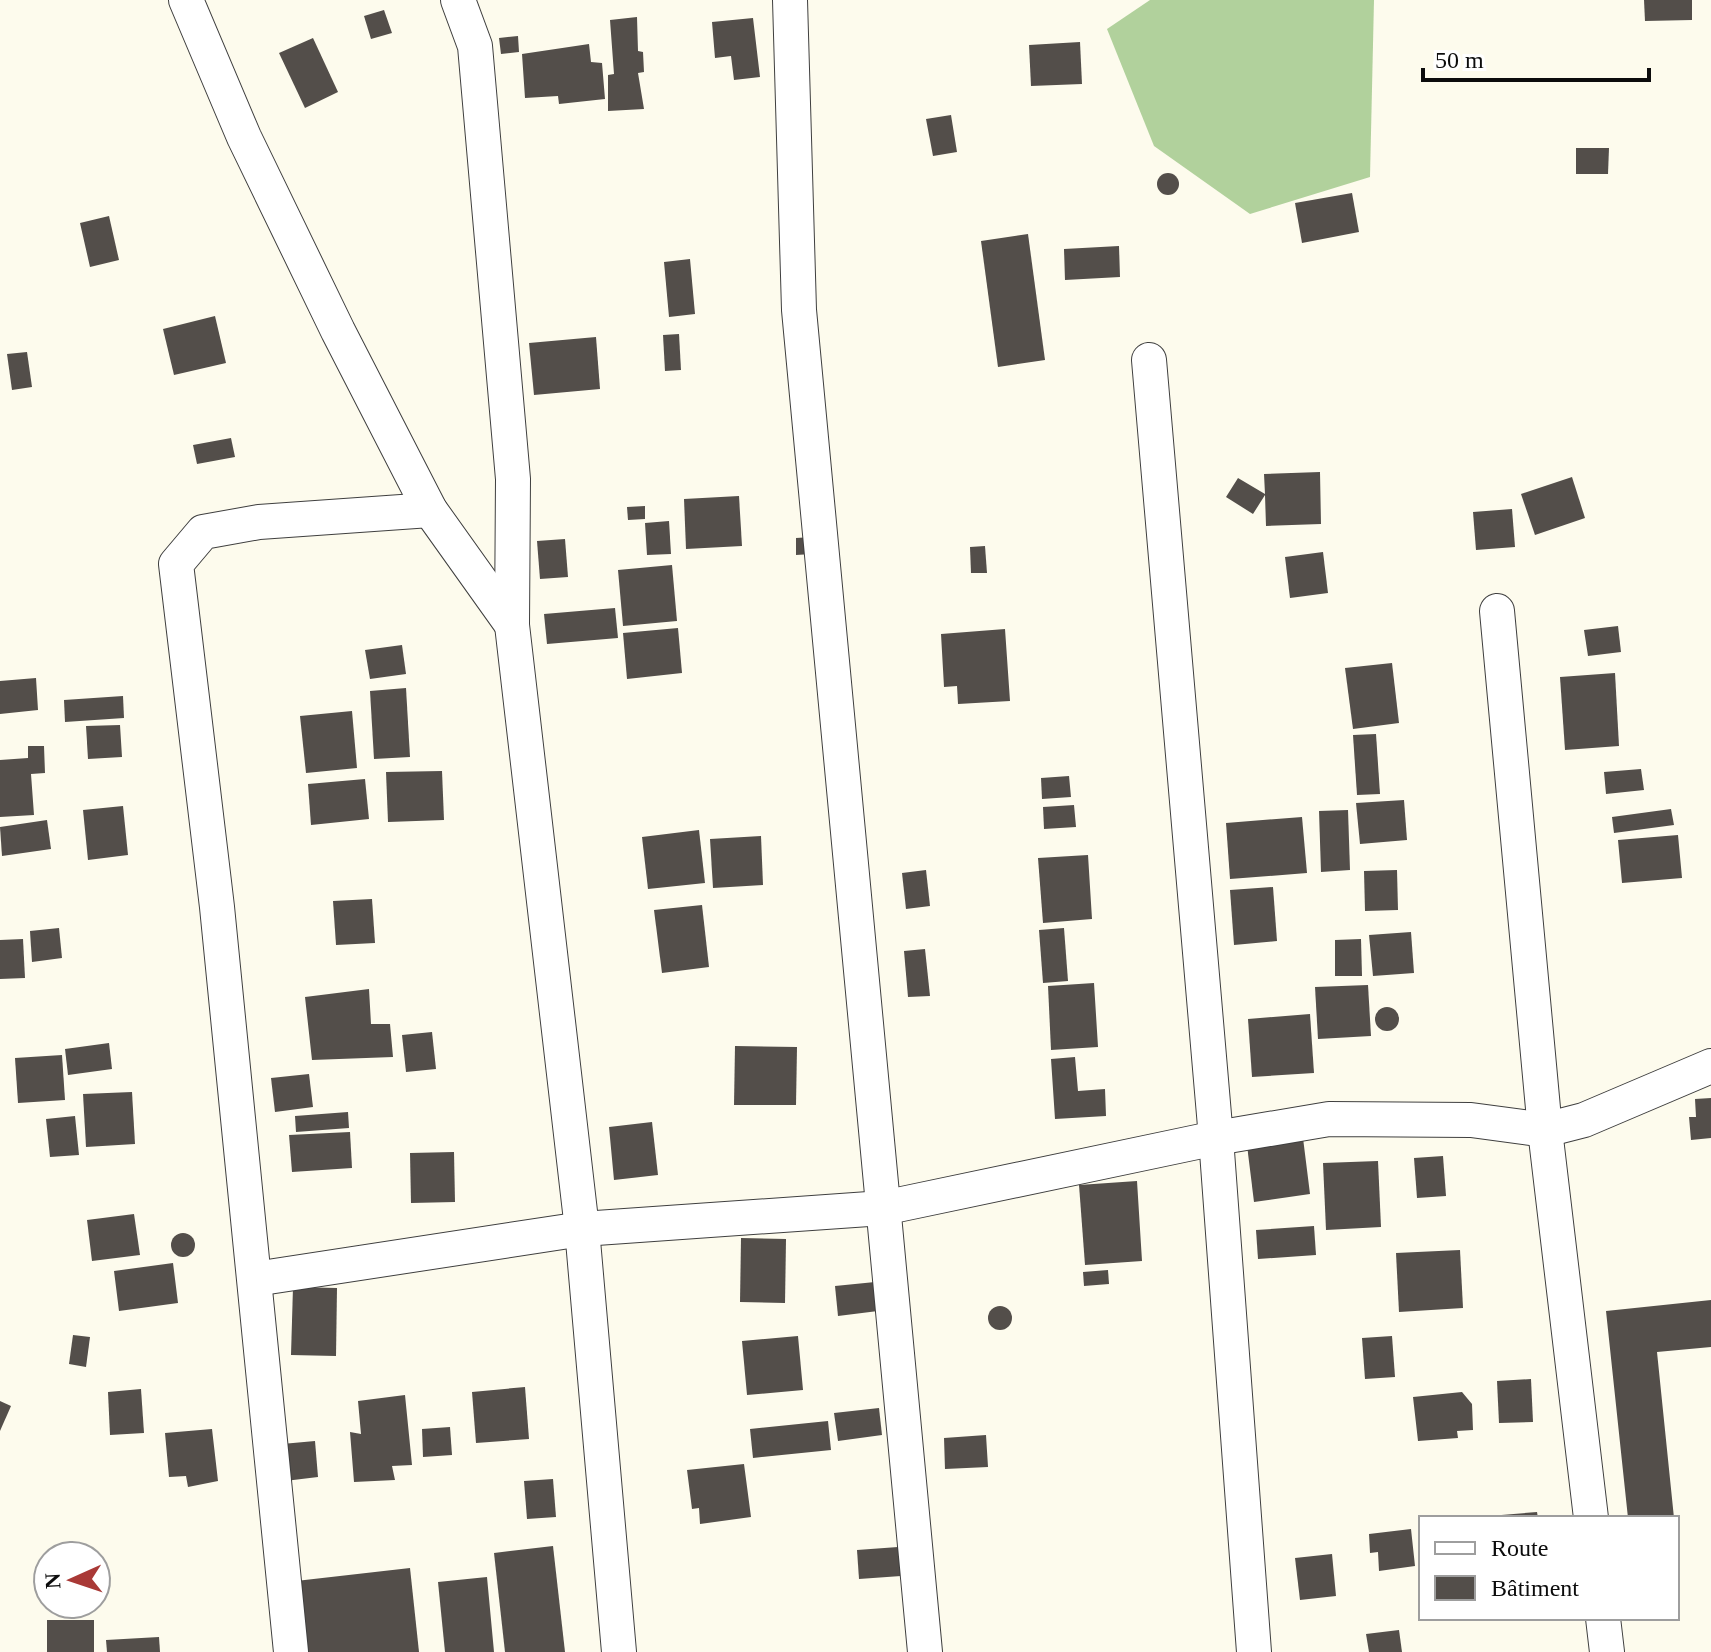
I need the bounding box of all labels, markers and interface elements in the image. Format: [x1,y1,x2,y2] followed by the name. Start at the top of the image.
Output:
[1423,32,1649,82] scale bar
[1435,47,1484,73] text: 50 m
[1419,1516,1679,1620] legend
[1491,1535,1548,1561] text: Route
[32,1540,112,1620] north arrow
[40,1572,65,1590] text: N
[1491,1575,1579,1601] text: Bâtiment

